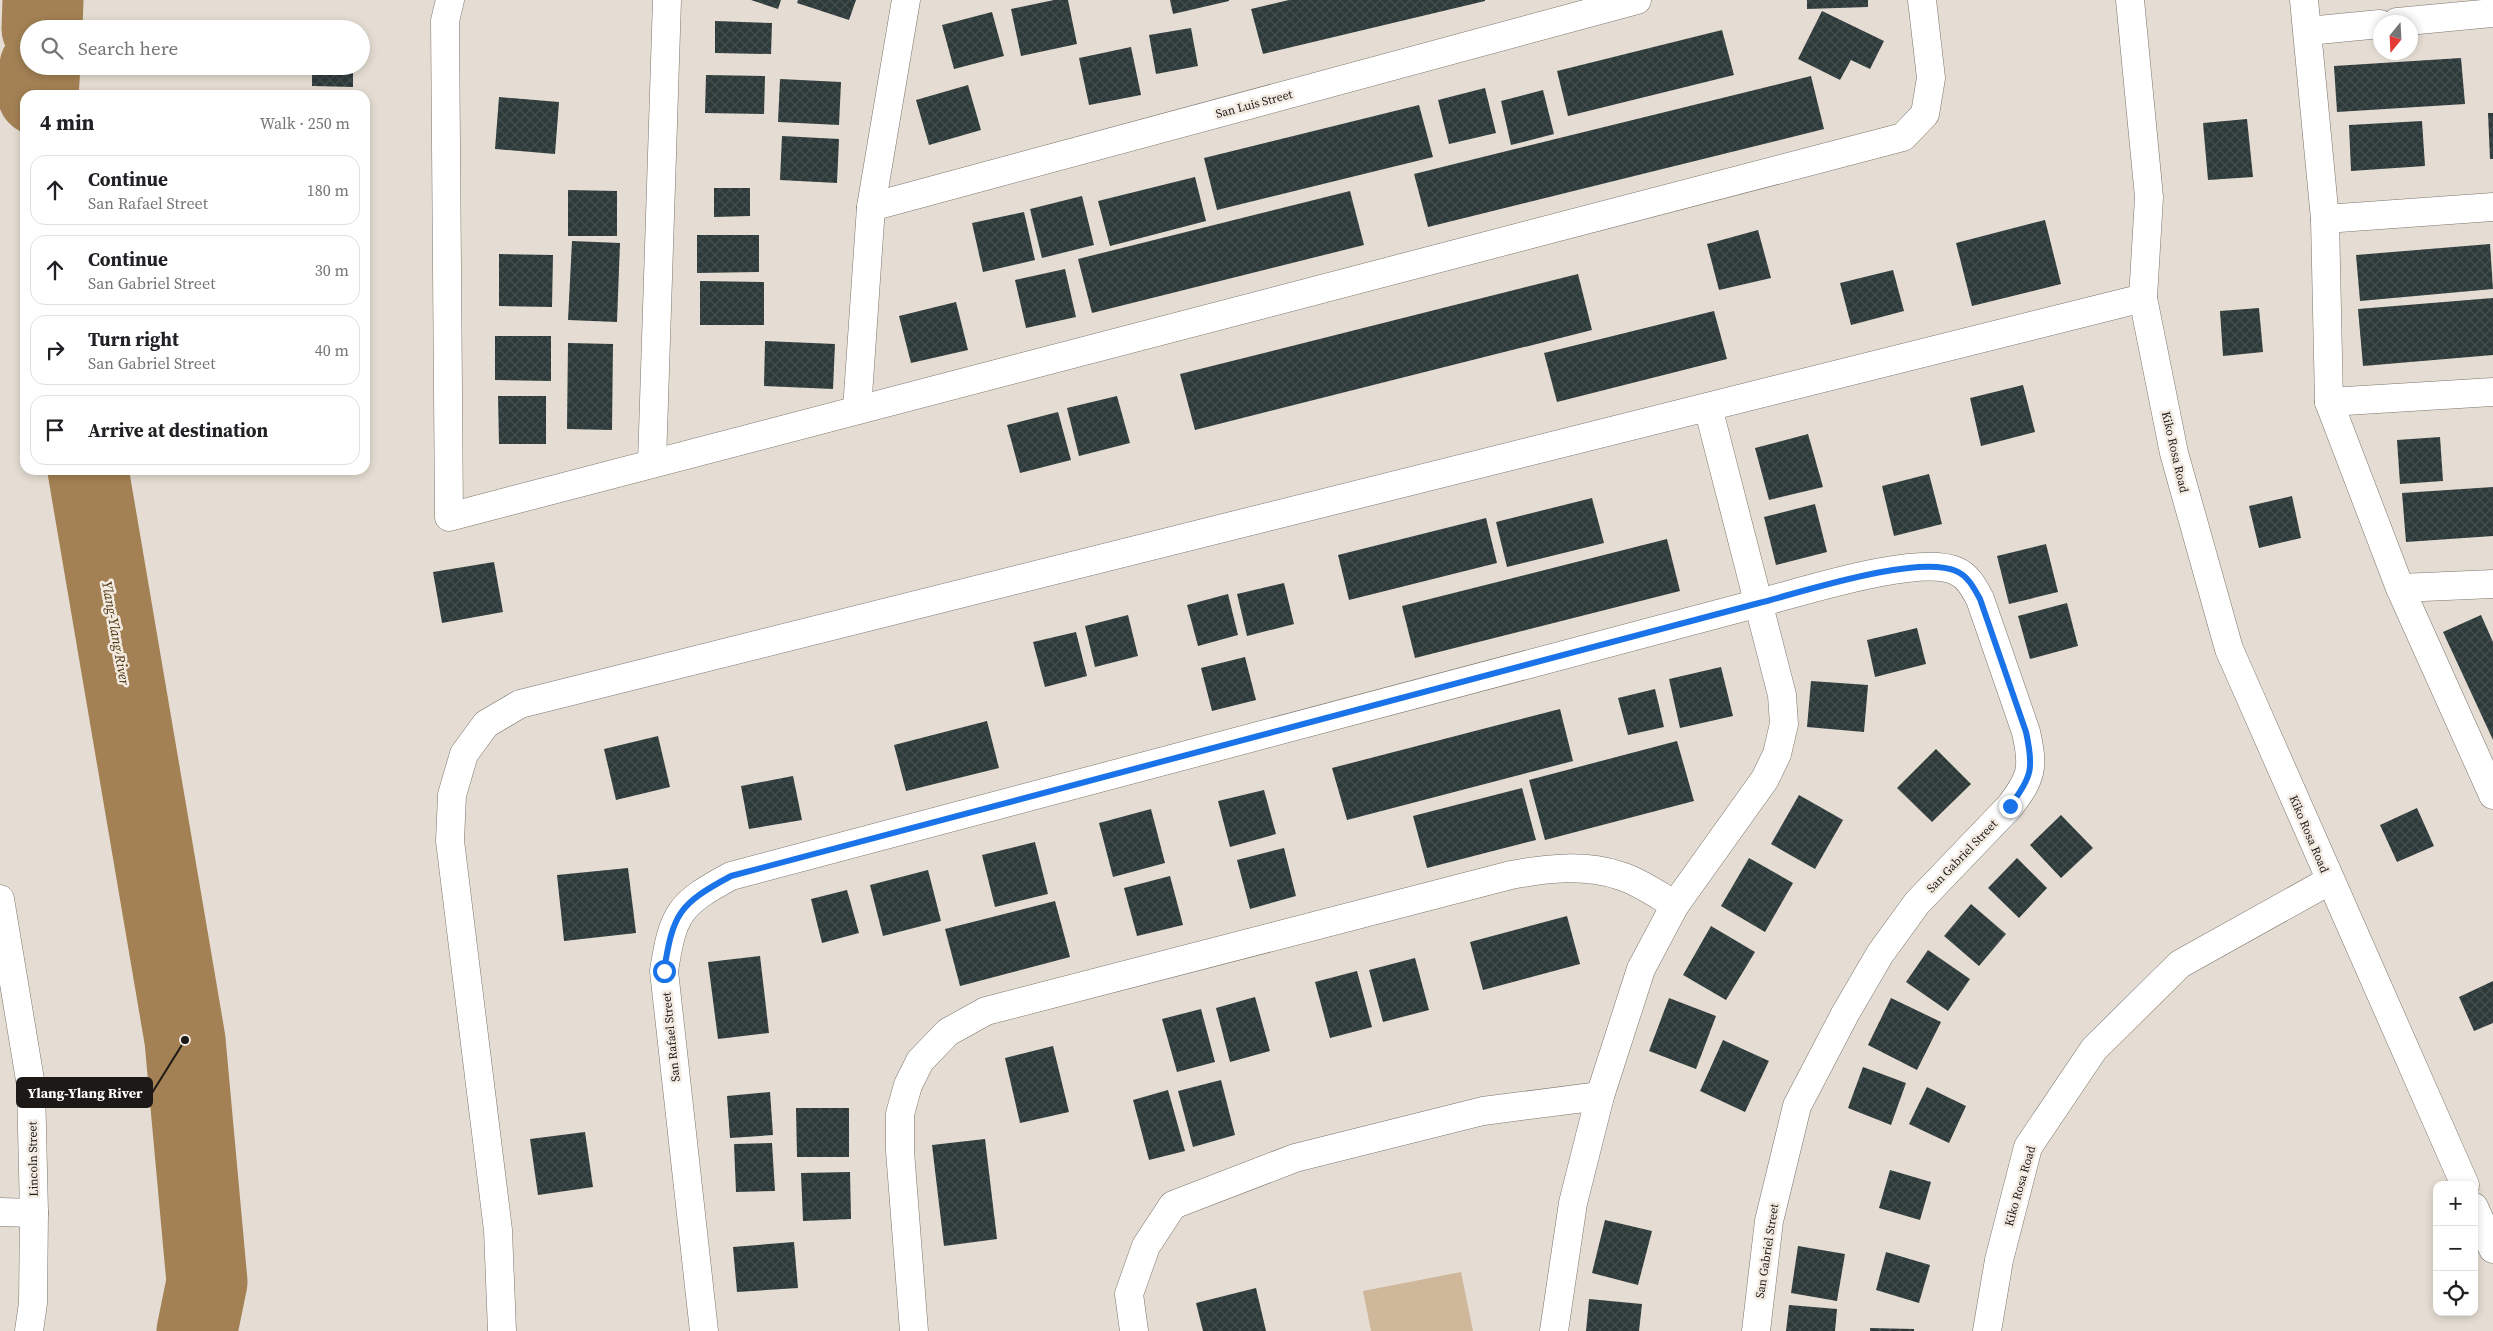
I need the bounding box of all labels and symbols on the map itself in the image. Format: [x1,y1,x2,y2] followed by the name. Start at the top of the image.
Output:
[2373,15,2418,60] north arrow
[1214,86,1294,122] street label: San Luis Street
[2158,410,2192,494] street label: Kiko Rosa Road
[97,579,135,687] water label: Ylang-Ylang River
[2285,793,2333,875] street label: Kiko Rosa Road
[1999,795,2022,818] route end
[1923,816,2001,896] street label: San Gabriel Street
[653,960,676,983] route start
[658,991,684,1083] street label: San Rafael Street
[17,1078,152,1107] callout: Ylang-Ylang River
[28,1083,143,1103] text: Ylang-Ylang River
[24,1121,42,1197] street label: Lincoln Street
[2001,1144,2039,1228] street label: Kiko Rosa Road
[1752,1202,1782,1299] street label: San Gabriel Street

